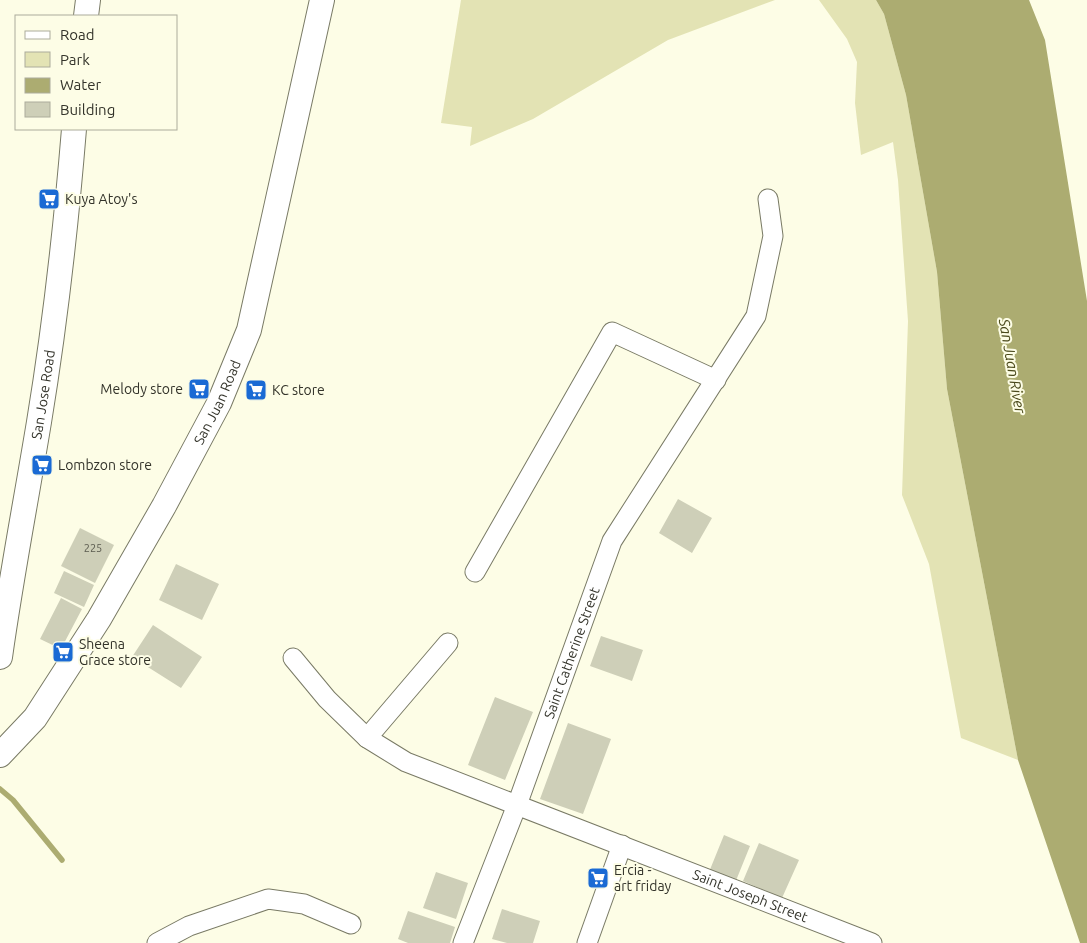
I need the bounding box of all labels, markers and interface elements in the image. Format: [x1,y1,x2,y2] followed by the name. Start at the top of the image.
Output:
[15,15,178,130] legend
[60,26,95,43] text: Road
[60,51,90,68] text: Park
[60,76,101,93] text: Water
[60,101,115,118] text: Building
[37,187,61,211] supermarket icon: Kuya Atoy's
[65,191,138,207] place label: Kuya Atoy's
[996,316,1029,416] water label: San Juan River
[28,349,58,441] street label: San Jose Road
[190,358,244,447] street label: San Juan Road
[187,377,211,401] supermarket icon: Melody store
[244,378,268,402] supermarket icon: KC store
[100,381,183,397] place label: Melody store
[272,382,325,398] place label: KC store
[30,453,54,477] supermarket icon: Lombzon store
[58,457,152,473] place label: Lombzon store
[84,542,102,554] house number: 225
[541,584,603,721] street label: Saint Catherine Street
[79,636,151,668] place label: Sheena Grace store
[51,640,75,664] supermarket icon: Sheena Grace store
[614,862,672,894] place label: Ercia - art friday
[586,866,610,890] supermarket icon: Ercia - art friday
[690,866,811,925] street label: Saint Joseph Street

